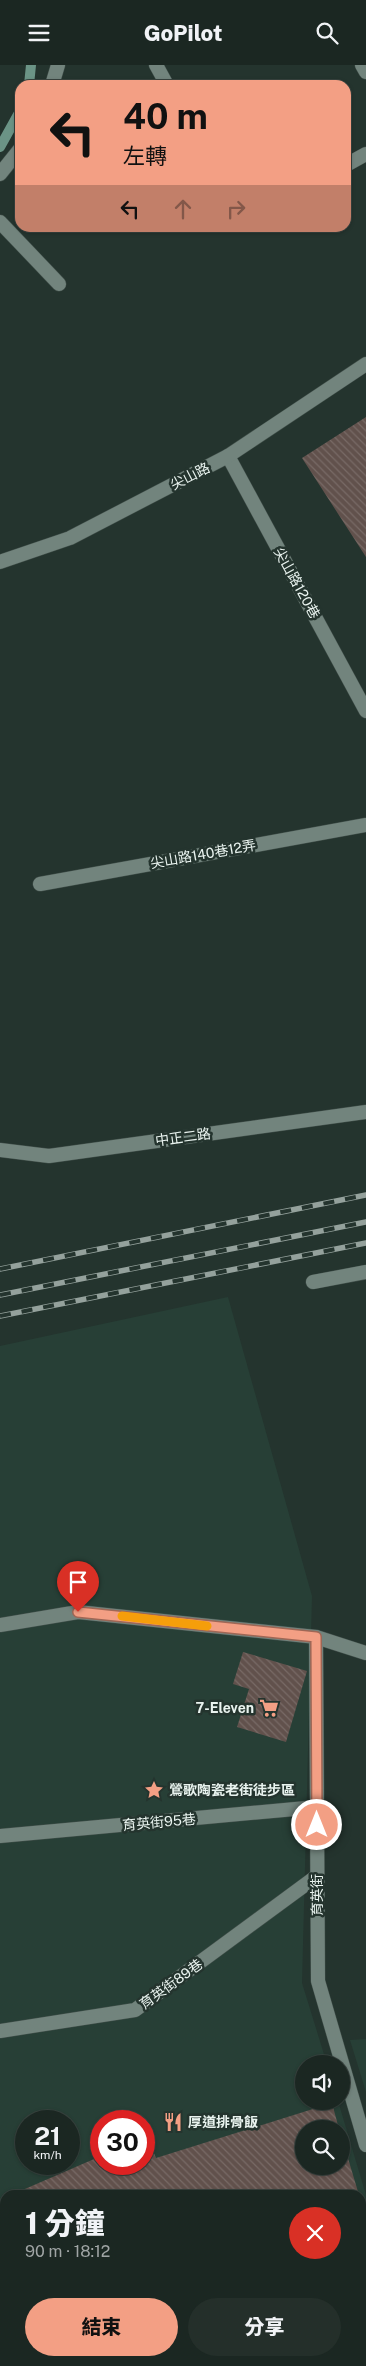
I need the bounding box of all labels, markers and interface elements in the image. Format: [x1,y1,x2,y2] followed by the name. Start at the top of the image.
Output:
[25,19,53,47] icon: menu
[313,19,341,47] icon: search
[144,20,222,46] text: GoPilot
[123,96,208,137] text: 40 m
[40,100,105,165] icon: left
[123,143,167,169] text: 左轉
[116,195,144,223] icon: left
[169,195,197,223] icon: ahead
[222,195,250,223] icon: right
[168,459,212,493] street label: 尖山路
[271,545,323,621] street label: 尖山路120巷
[149,837,257,871] street label: 尖山路140巷12弄
[154,1125,212,1149] street label: 中正二路
[57,1561,99,1612] pin
[64,1568,92,1596] icon: arrive
[258,1697,280,1719] supermarket icon: 7-Eleven
[195,1700,254,1716] place label: 7-Eleven
[143,1779,165,1801] place icon: 鶯歌陶瓷老街徒步區
[169,1782,295,1798] place label: 鶯歌陶瓷老街徒步區
[290,1798,342,1850] position arrow
[122,1811,196,1833] street label: 育英街95巷
[309,1874,325,1916] street label: 育英街
[136,1956,206,2012] street label: 育英街89巷
[295,2055,350,2175] map controls
[295,2055,350,2110] button: sound
[90,2110,155,2175] speed limit sign: 30
[162,2111,184,2133] restaurant icon: 厚道排骨飯
[188,2114,258,2130] place label: 厚道排骨飯
[295,2120,350,2175] button: search
[34,2121,61,2151] text: 21
[33,2148,62,2162] text: km/h
[25,2205,105,2241] text: 1 分鐘
[289,2207,341,2259] button: close
[25,2242,110,2261] text: 90 m · 18:12
[25,2298,178,2356] button: 結束
[188,2298,341,2356] button: 分享

